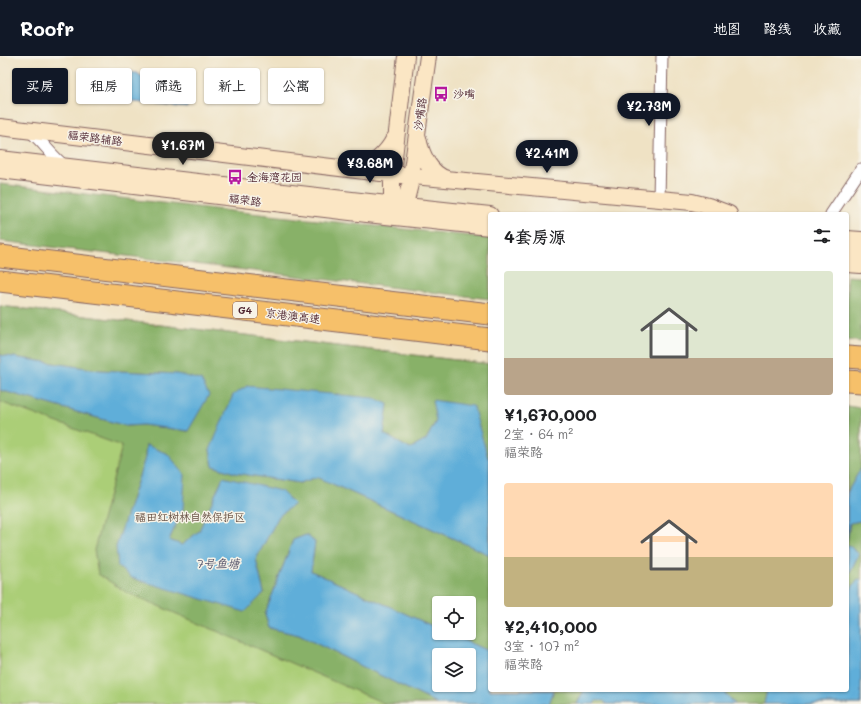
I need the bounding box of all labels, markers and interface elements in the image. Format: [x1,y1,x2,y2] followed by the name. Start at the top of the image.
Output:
[20,16,74,41] text: Roofr
[713,19,741,38] text: 地图
[763,19,791,38] text: 路线
[813,19,841,38] text: 收藏
[12,68,68,104] chip: 买房
[76,68,132,104] chip: 租房
[140,68,196,104] chip: 筛选
[204,68,260,104] chip: 新上
[268,68,324,104] chip: 公寓
[432,85,450,103] bus stop icon: 沙嘴
[453,86,475,101] place label: 沙嘴
[616,93,682,127] pin: ¥2.73M
[410,97,429,131] street label: 沙嘴路
[626,97,672,114] text: ¥2.73M
[67,127,123,148] street label: 福荣路辅路
[150,132,216,166] pin: ¥1.67M
[161,136,205,153] text: ¥1.67M
[514,140,580,174] pin: ¥2.41M
[525,144,569,161] text: ¥2.41M
[337,150,403,184] pin: ¥3.68M
[347,154,393,171] text: ¥3.68M
[226,168,244,186] bus stop icon: 金海湾花园
[247,169,302,184] place label: 金海湾花园
[228,190,262,209] street label: 福荣路
[504,225,566,247] text: 4套房源
[811,225,833,247] icon: filters
[633,297,705,369] icon: home
[233,302,257,318] road number: G4
[265,305,321,326] street label: 京港澳高速
[504,403,597,425] text: ¥1,670,000
[504,425,573,442] text: 2室 · 64 m²
[504,443,543,460] text: 福荣路
[135,509,245,524] park label: 福田红树林自然保护区
[633,509,705,581] icon: home
[197,555,241,571] water label: 7号鱼塘
[432,596,476,692] map controls
[432,596,476,640] button: locate
[504,615,597,637] text: ¥2,410,000
[504,637,579,654] text: 3室 · 107 m²
[432,648,476,692] button: layers
[504,655,543,672] text: 福荣路

